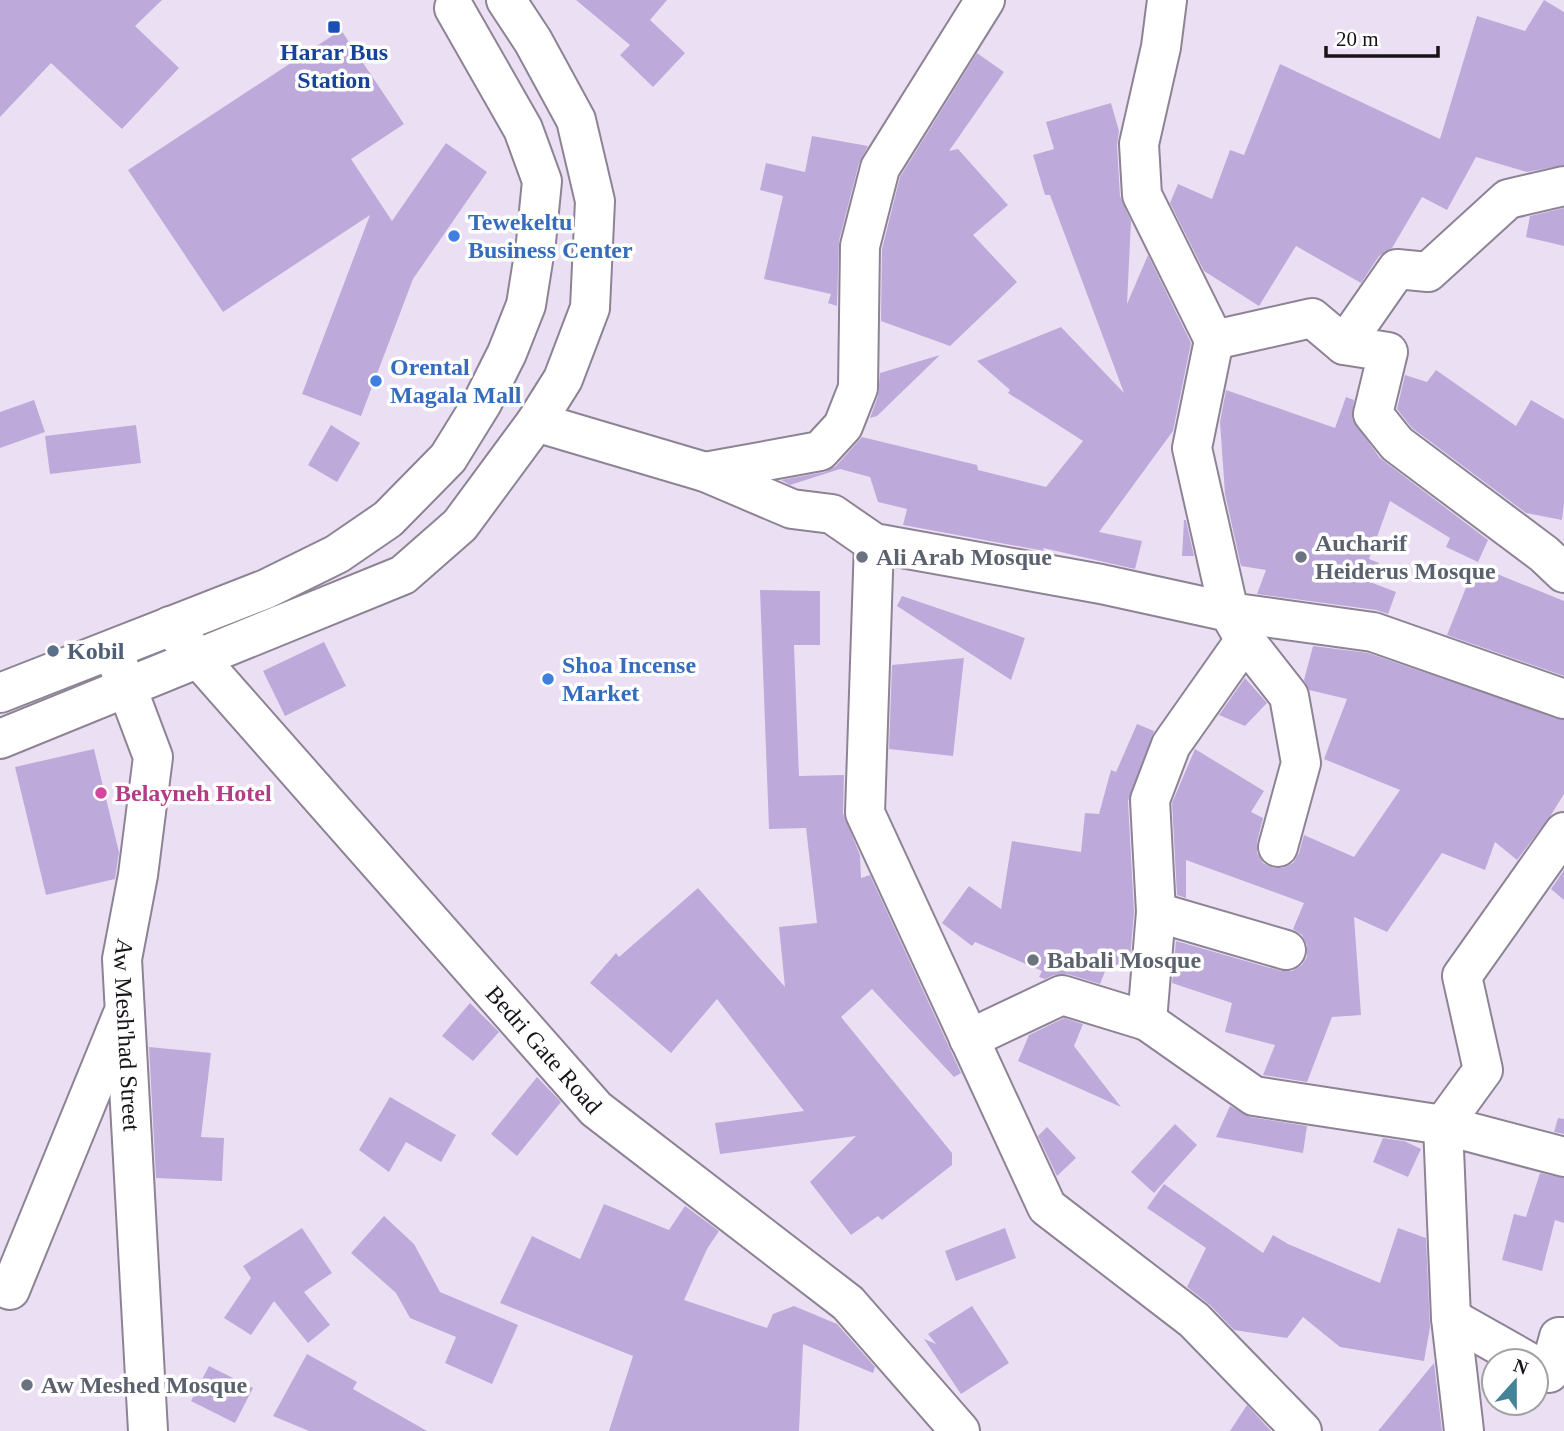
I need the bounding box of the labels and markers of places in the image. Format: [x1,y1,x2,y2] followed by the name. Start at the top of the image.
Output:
[326,19,342,35] marker: Harar Bus Station
[280,39,388,93] place label: Harar Bus Station
[468,209,633,263] place label: Tewekeltu Business Center
[446,228,462,244] marker: Tewekeltu Business Center
[390,354,522,408] place label: Orental Magala Mall
[368,373,384,389] marker: Orental Magala Mall
[1315,530,1496,584] place label: Aucharif Heiderus Mosque
[876,544,1052,570] place label: Ali Arab Mosque
[854,549,870,565] marker: Ali Arab Mosque
[1293,549,1309,565] marker: Aucharif Heiderus Mosque
[67,638,125,664] place label: Kobil
[45,643,61,659] marker: Kobil
[562,652,696,706] place label: Shoa Incense Market
[540,671,556,687] marker: Shoa Incense Market
[115,780,272,806] place label: Belayneh Hotel
[93,785,109,801] marker: Belayneh Hotel
[1047,947,1201,973] place label: Babali Mosque
[1025,952,1041,968] marker: Babali Mosque
[41,1372,248,1398] place label: Aw Meshed Mosque
[19,1377,35,1393] marker: Aw Meshed Mosque

